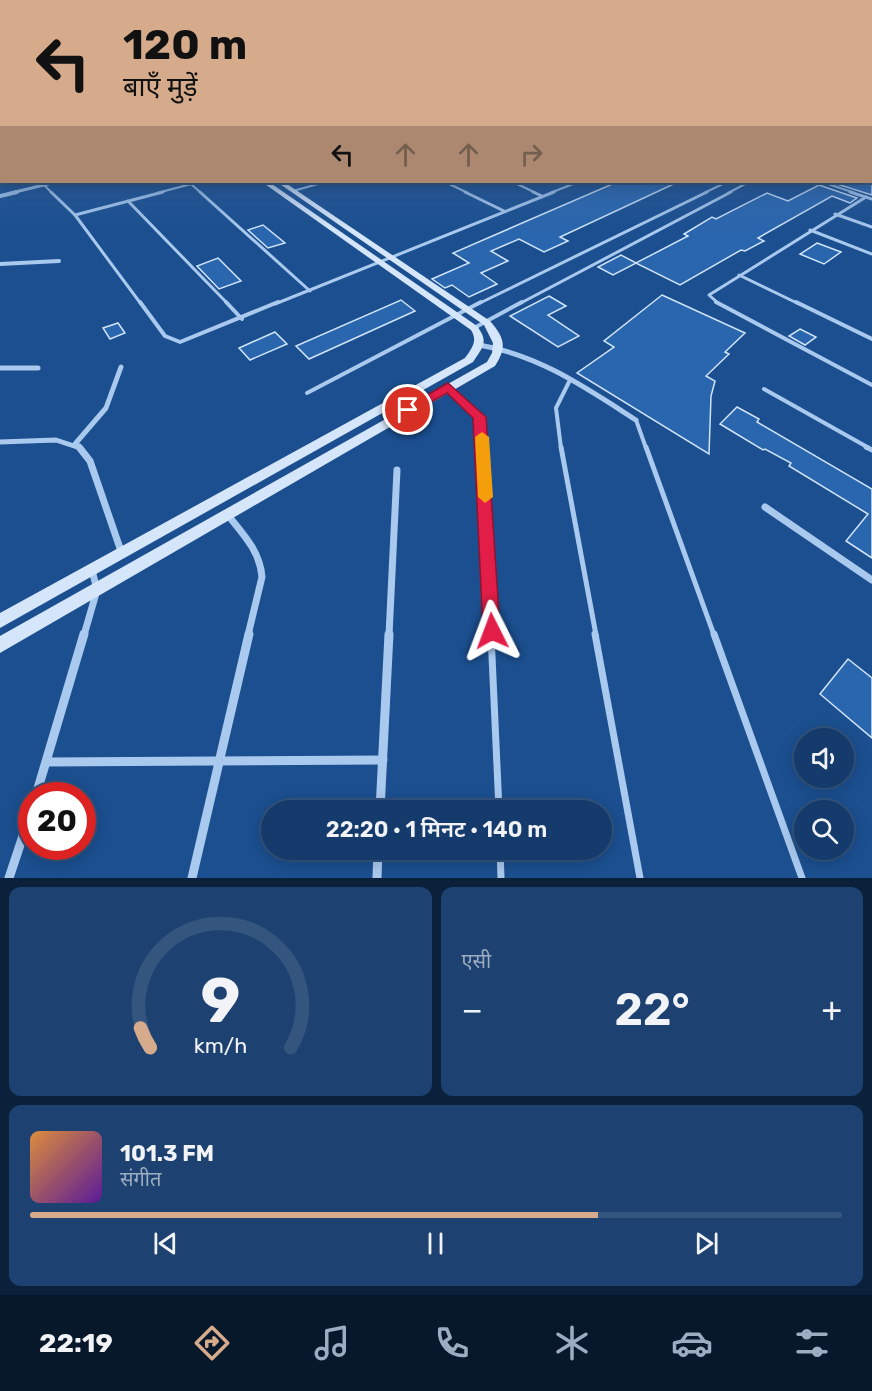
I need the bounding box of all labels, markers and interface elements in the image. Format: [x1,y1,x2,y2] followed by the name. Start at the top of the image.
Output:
[123,20,247,70] text: 120 m
[24,24,102,102] icon: left
[123,71,198,103] text: बाएँ मुड़ें
[326,138,359,171] icon: left
[389,138,422,171] icon: ahead
[452,138,485,171] icon: ahead
[515,138,548,171] icon: right
[382,384,433,435] pin
[391,393,424,426] icon: arrive
[460,599,524,663] position arrow
[794,728,854,860] map controls
[794,728,854,788] button: sound
[18,782,96,860] speed limit sign: 20
[794,800,854,860] button: search
[326,816,547,843] text: 22:20 · 1 मिनट · 140 m
[462,949,491,973] text: एसी
[200,964,240,1038] text: 9
[615,983,690,1036] text: 22°
[462,990,483,1029] text: −
[821,990,842,1029] text: +
[193,1034,247,1059] text: km/h
[120,1140,214,1167] text: 101.3 FM
[120,1167,161,1191] text: संगीत
[149,1227,182,1260] icon: previous
[419,1227,452,1260] icon: pause
[690,1227,723,1260] icon: next
[191,1322,233,1364] icon: directions
[311,1322,353,1364] icon: music
[431,1322,473,1364] icon: phone
[551,1322,593,1364] icon: climate
[671,1322,713,1364] icon: car
[791,1322,833,1364] icon: filters
[39,1327,113,1359] text: 22:19

